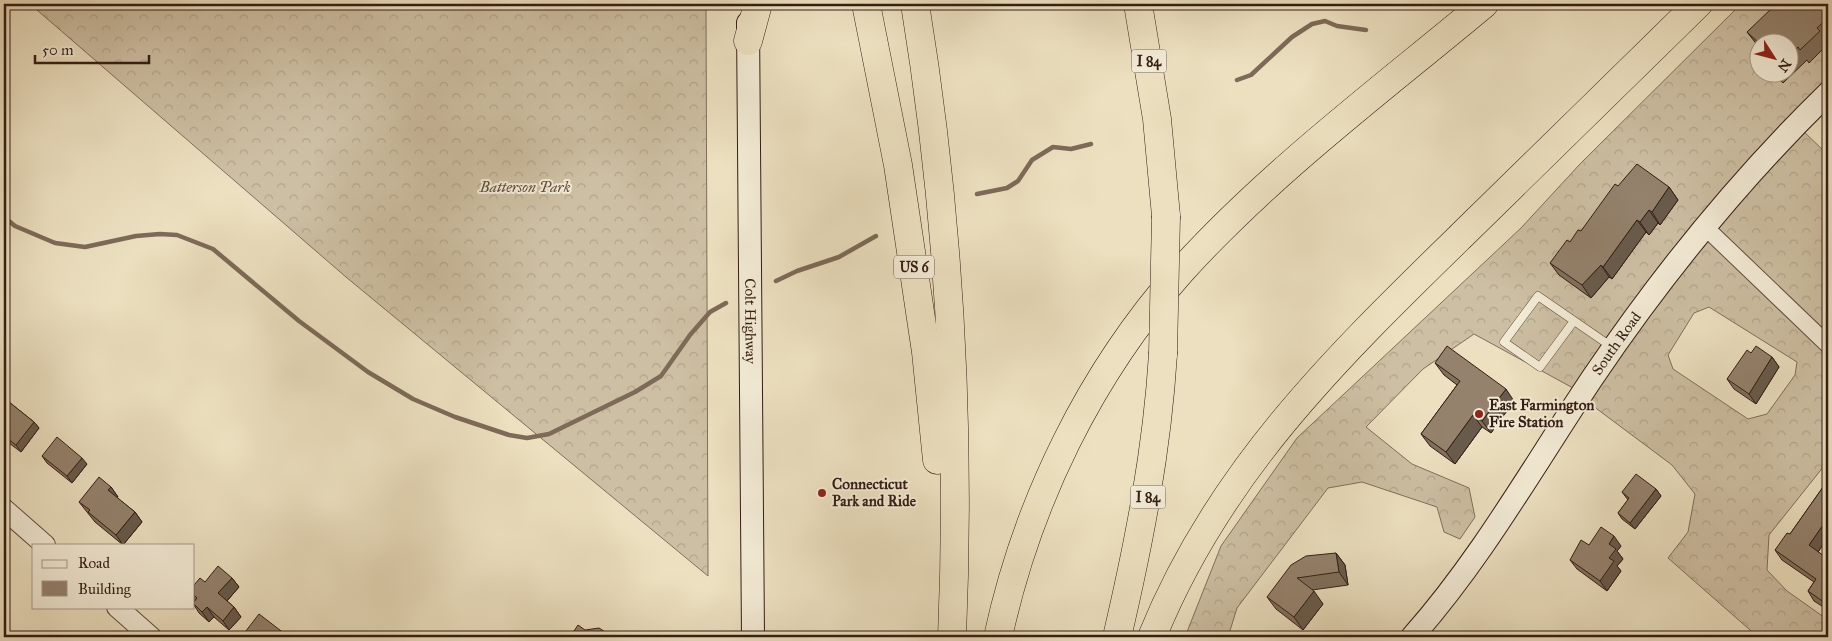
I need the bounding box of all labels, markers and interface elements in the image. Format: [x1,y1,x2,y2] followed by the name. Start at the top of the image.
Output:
[35,32,149,64] scale bar
[1750,32,1800,82] north arrow
[42,41,74,59] text: 50 m
[1132,49,1166,72] road number: I 84
[1774,56,1794,75] text: N
[479,178,571,196] park label: Batterson Park
[894,256,934,278] road number: US 6
[741,278,760,365] street label: Colt Highway
[1588,308,1645,379] street label: South Road
[1489,396,1595,431] place label: East Farmington Fire Station
[1473,408,1485,420] marker: East Farmington Fire Station
[832,475,917,510] place label: Connecticut Park and Ride
[1130,486,1166,508] road number: I 84
[816,487,828,499] marker: Connecticut Park and Ride
[32,544,195,608] legend
[78,554,110,572] text: Road
[78,580,132,598] text: Building

